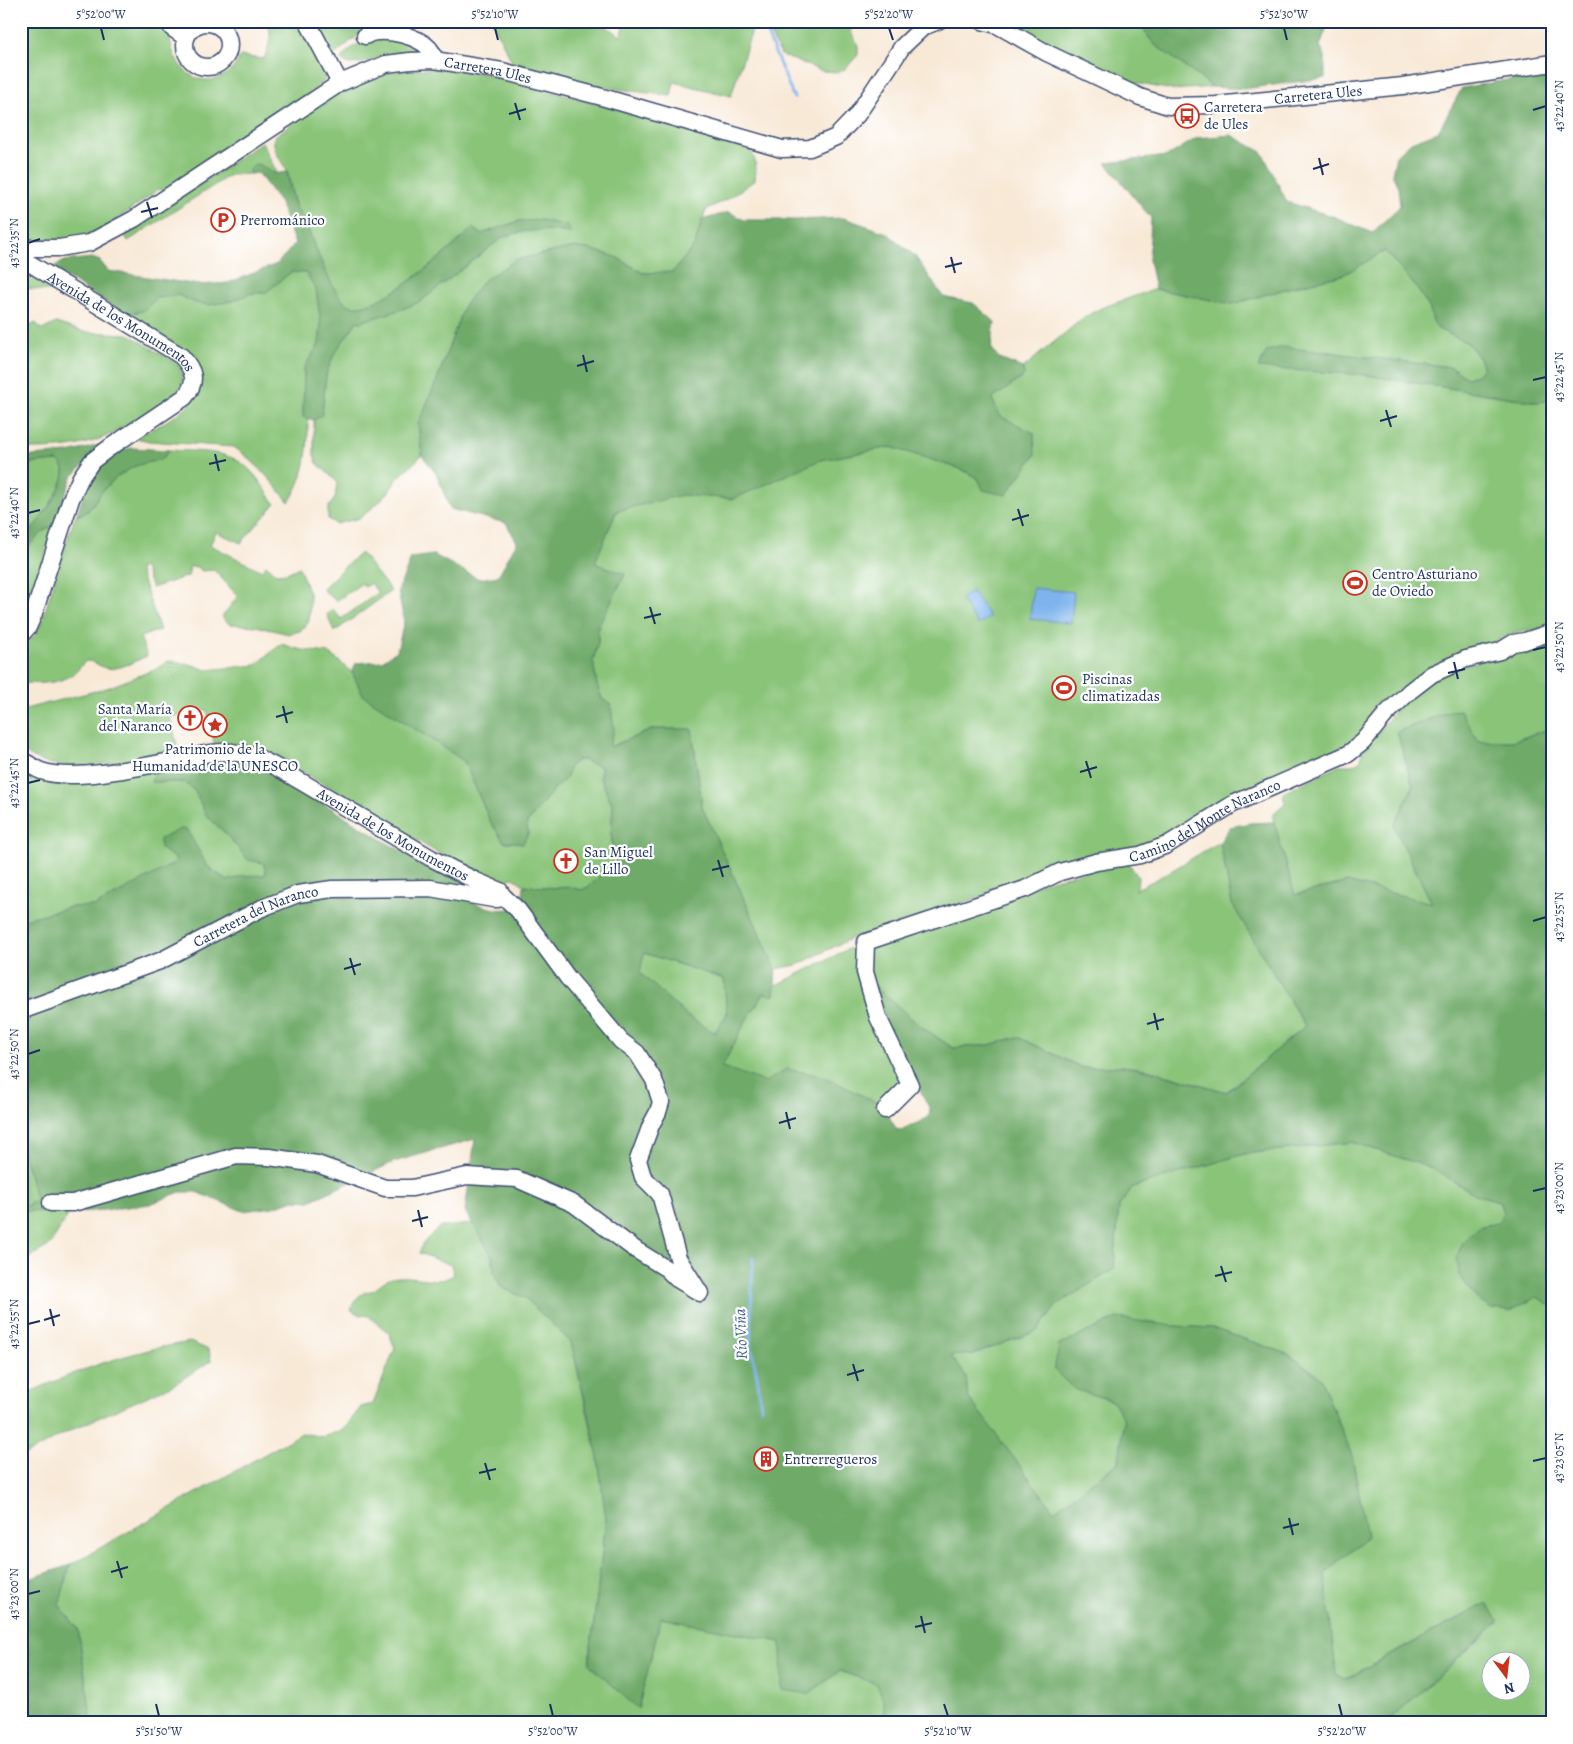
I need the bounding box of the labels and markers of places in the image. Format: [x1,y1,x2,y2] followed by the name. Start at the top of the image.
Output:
[1204,97,1263,134] place label: Carretera de Ules
[1174,103,1200,129] bus stop icon: Carretera de Ules
[210,207,236,233] parking icon: Prerrománico
[240,210,325,230] place label: Prerrománico
[1372,564,1478,601] place label: Centro Asturiano de Oviedo
[1342,570,1368,596] sports icon: Centro Asturiano de Oviedo
[1082,669,1160,706] place label: Piscinas climatizadas
[1051,675,1077,701] sports icon: Piscinas climatizadas
[98,699,172,736] place label: Santa María del Naranco
[177,705,203,731] church icon: Santa María del Naranco
[202,712,228,738] place icon: Patrimonio de la Humanidad de la UNESCO
[132,739,298,776] place label: Patrimonio de la Humanidad de la UNESCO
[584,842,653,879] place label: San Miguel de Lillo
[553,848,579,874] church icon: San Miguel de Lillo
[753,1446,779,1472] building icon: Entrerregueros
[784,1449,877,1469] place label: Entrerregueros

